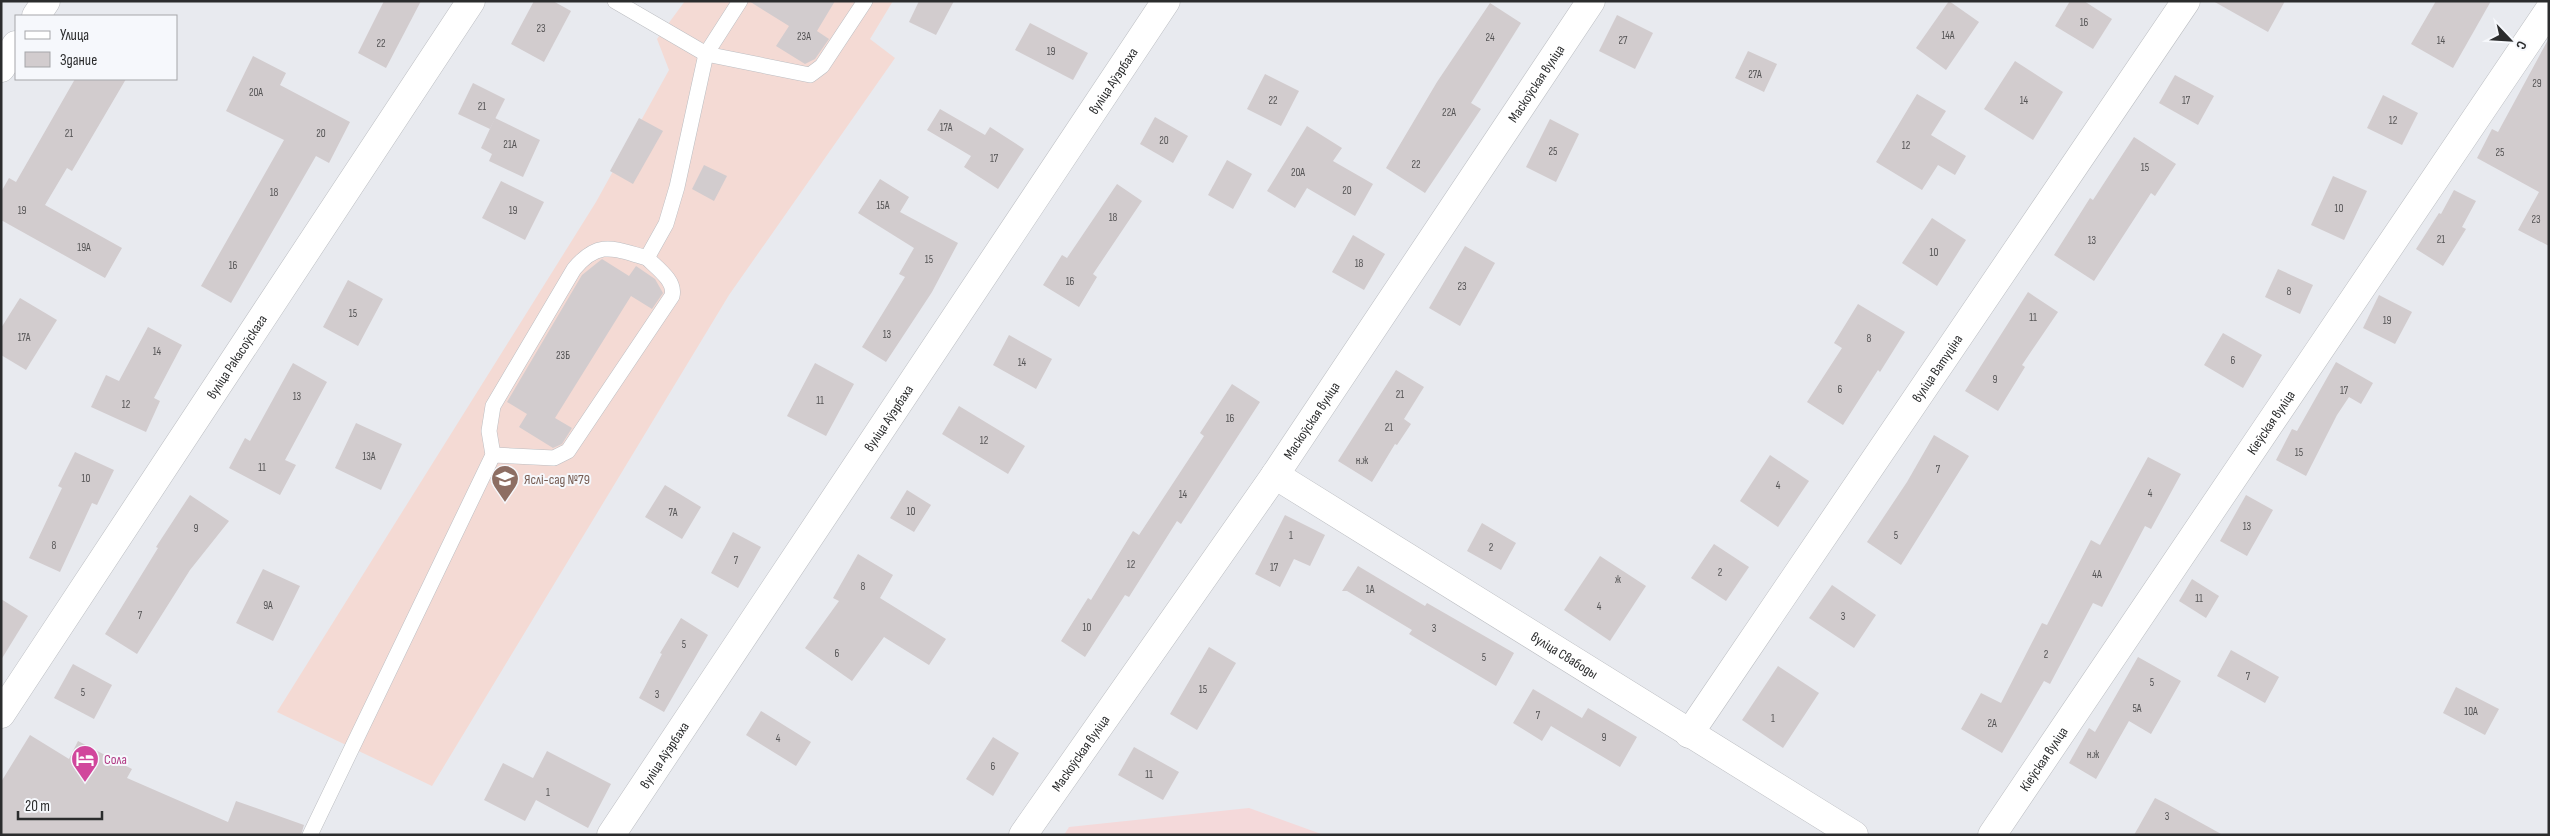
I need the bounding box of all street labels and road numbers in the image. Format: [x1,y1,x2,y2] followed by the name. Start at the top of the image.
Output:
[1504,42,1568,125] street label: Маскоўская вуліца
[1085,44,1141,117] street label: вуліца Аўэрбаха
[203,311,270,402] street label: вуліца Ракасоўскага
[1908,331,1966,405] street label: вуліца Ватуціна
[1279,379,1343,462] street label: Маскоўская вуліца
[860,381,917,454] street label: вуліца Аўэрбаха
[2243,387,2298,458] street label: Кіеўская вуліца
[1528,628,1601,682] street label: вуліца Свабоды
[1048,712,1113,795] street label: Маскоўская вуліца
[636,719,692,792] street label: вуліца Аўэрбаха
[2016,723,2071,794] street label: Кіеўская вуліца

